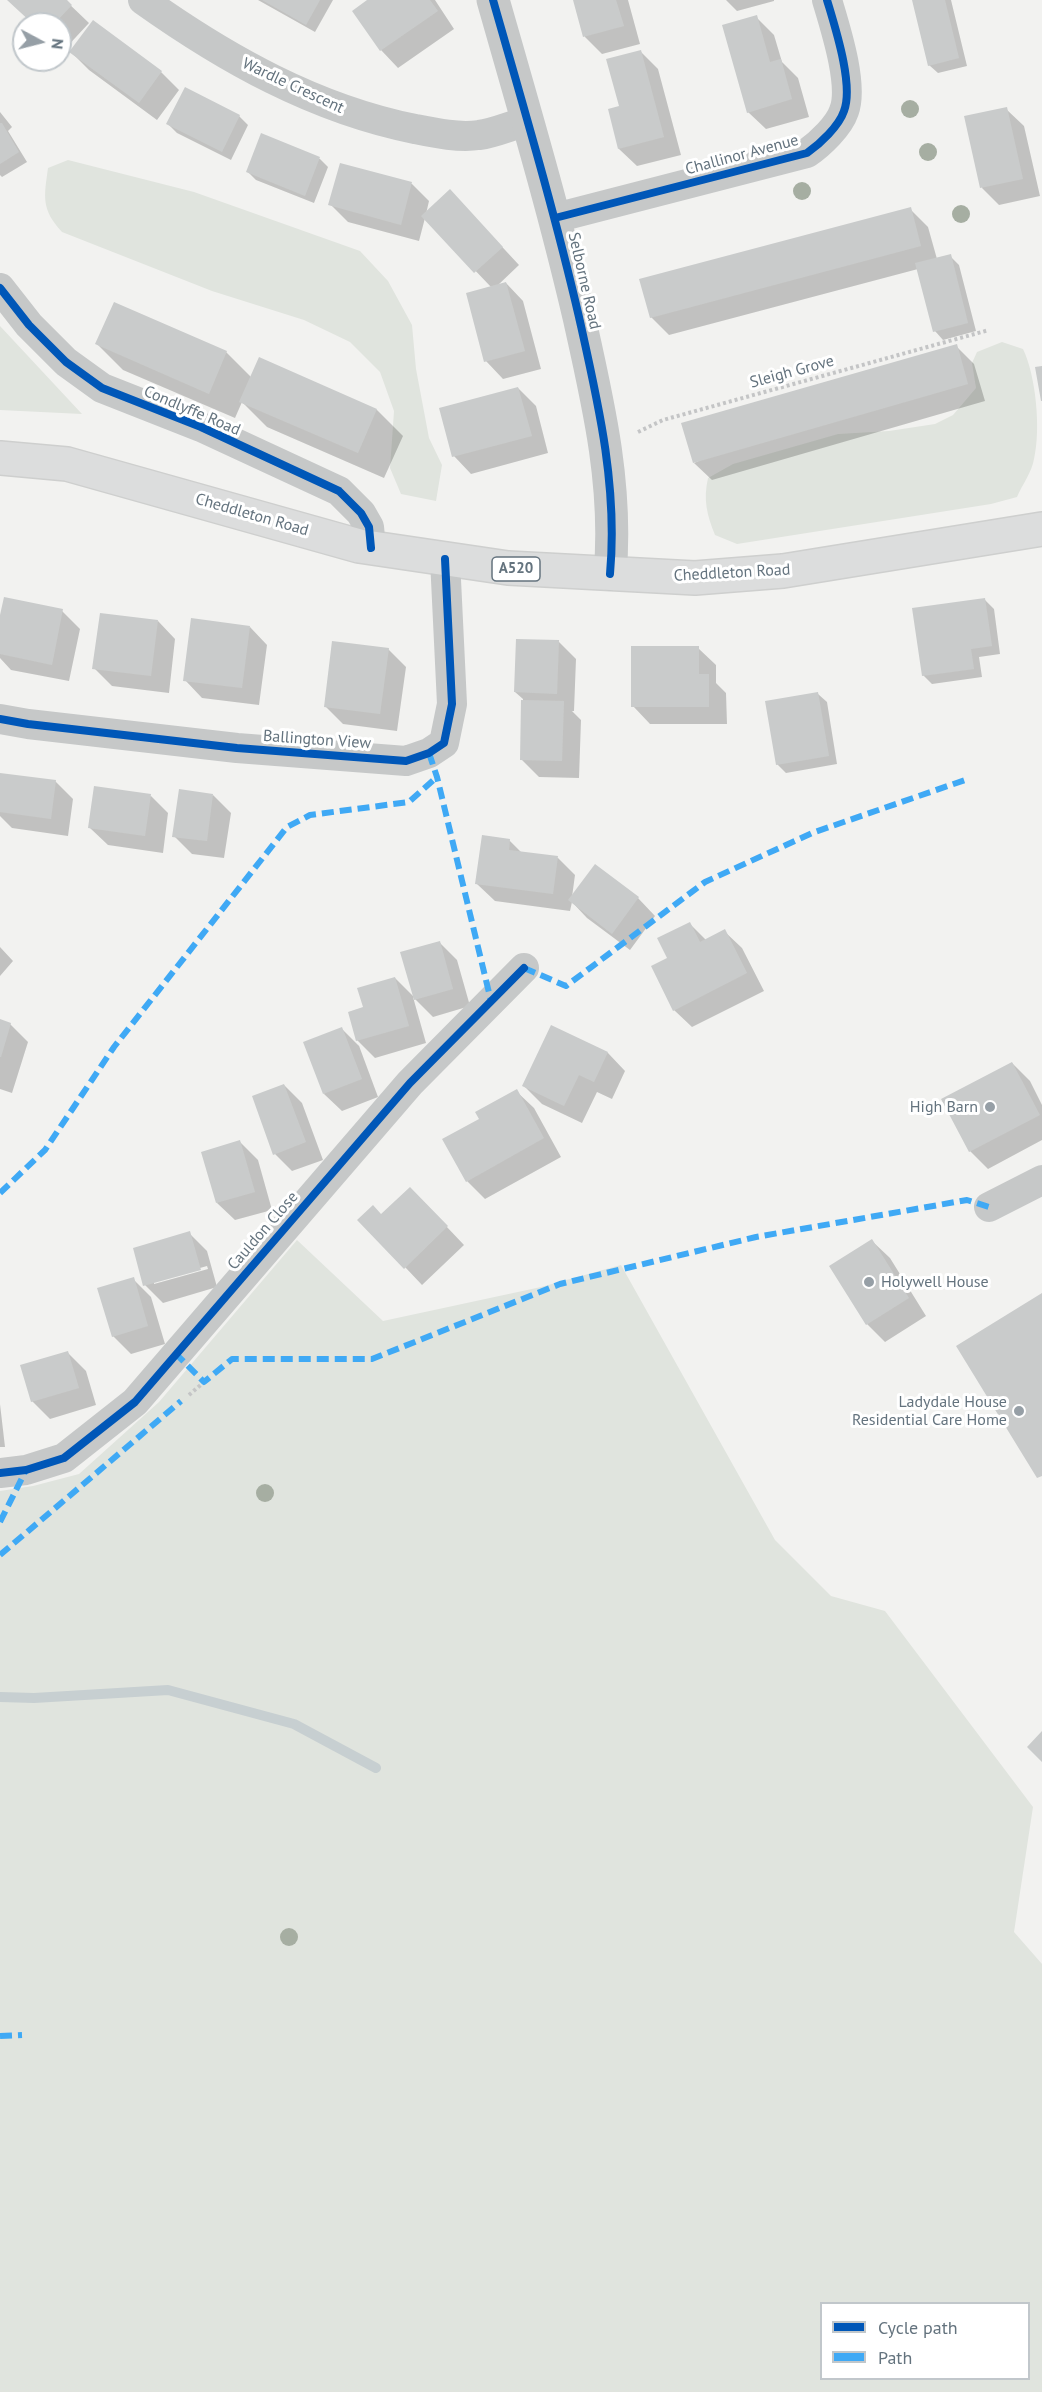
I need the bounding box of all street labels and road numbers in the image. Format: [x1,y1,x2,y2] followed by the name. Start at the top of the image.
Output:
[239,54,347,118] street label: Wardle Crescent
[683,131,801,179] street label: Challinor Avenue
[564,231,604,331] street label: Selborne Road
[748,352,836,392] street label: Sleigh Grove
[141,382,243,440] street label: Condlyffe Road
[193,490,311,540] street label: Cheddleton Road
[492,557,540,581] road number: A520
[673,560,791,586] street label: Cheddleton Road
[262,727,372,753] street label: Ballington View
[224,1188,302,1274] street label: Cauldon Close

